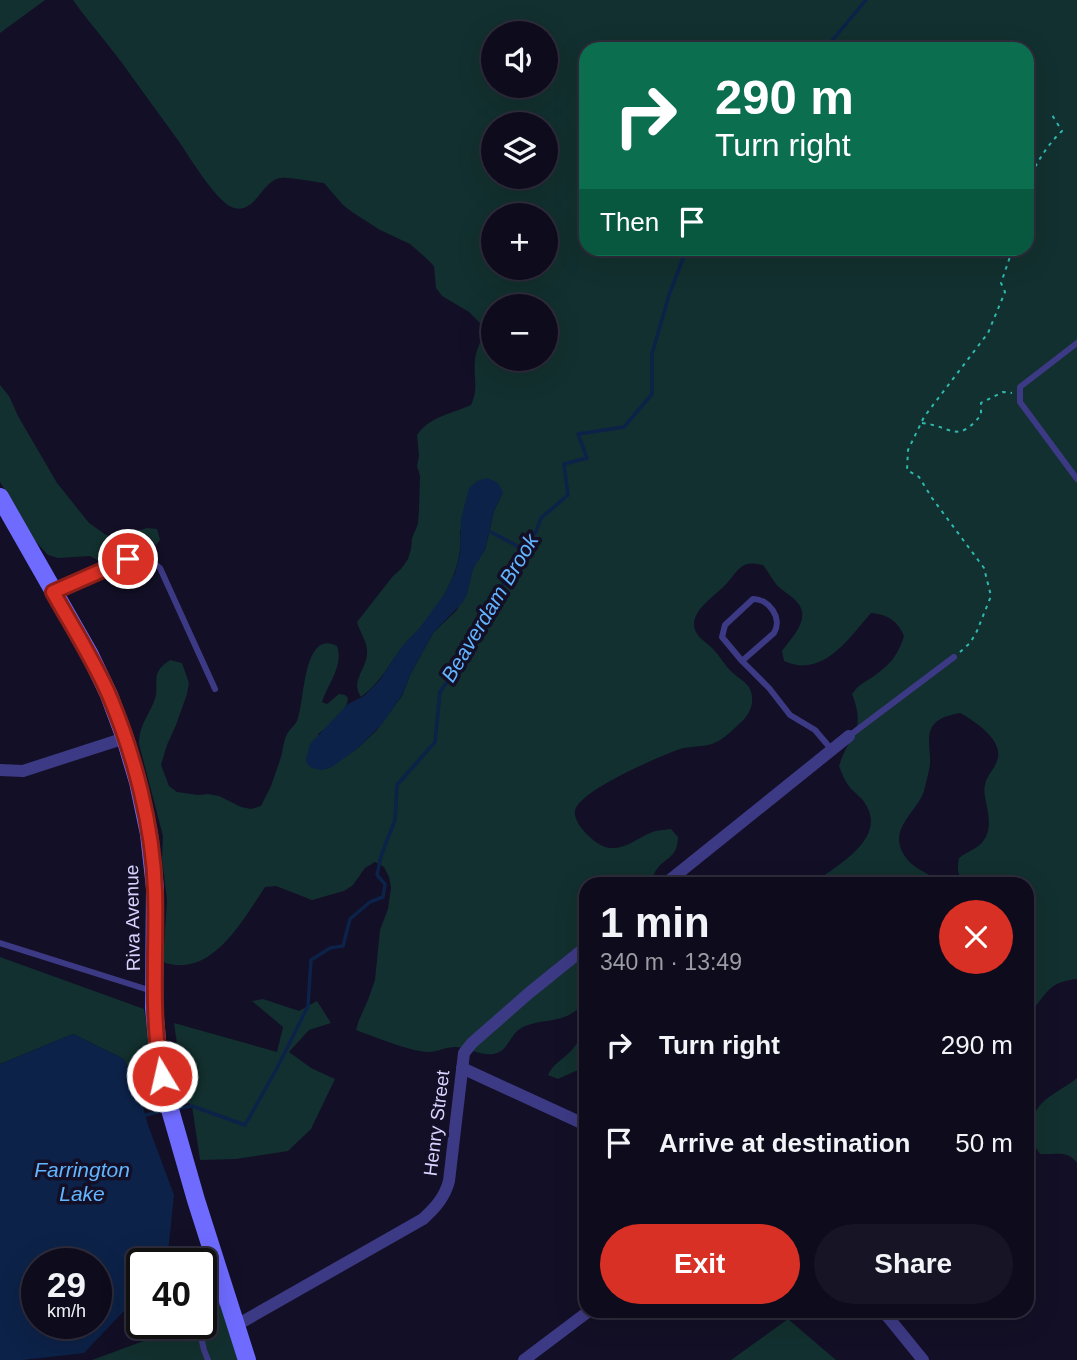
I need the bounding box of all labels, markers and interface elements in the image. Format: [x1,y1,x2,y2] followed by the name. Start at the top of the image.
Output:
[481,21,558,371] map controls
[481,21,558,98] button: sound
[600,70,691,161] icon: right
[715,70,854,124] text: 290 m
[481,112,558,189] button: layers
[715,127,851,163] text: Turn right
[481,203,558,280] button: +
[673,203,711,241] icon: arrive
[600,207,659,237] text: Then
[481,294,558,371] button: −
[98,529,158,589] pin
[436,529,543,686] water label: Beaverdam Brook
[109,540,147,578] icon: arrive
[121,865,144,971] street label: Riva Avenue
[600,899,710,946] text: 1 min
[939,900,1013,974] button: close
[600,949,742,975] text: 340 m · 13:49
[600,1026,638,1064] icon: right
[659,1030,780,1060] text: Turn right
[941,1030,1013,1060] text: 290 m
[125,1039,199,1113] position arrow
[420,1068,454,1177] street label: Henry Street
[600,1124,638,1162] icon: arrive
[659,1128,910,1158] text: Arrive at destination
[955,1128,1013,1158] text: 50 m
[34,1158,130,1205] water label: Farrington Lake
[600,1224,800,1304] button: Exit
[814,1224,1013,1304] button: Share
[126,1248,217,1339] speed limit sign: 40
[47,1265,86,1304] text: 29
[47,1301,86,1321] text: km/h

